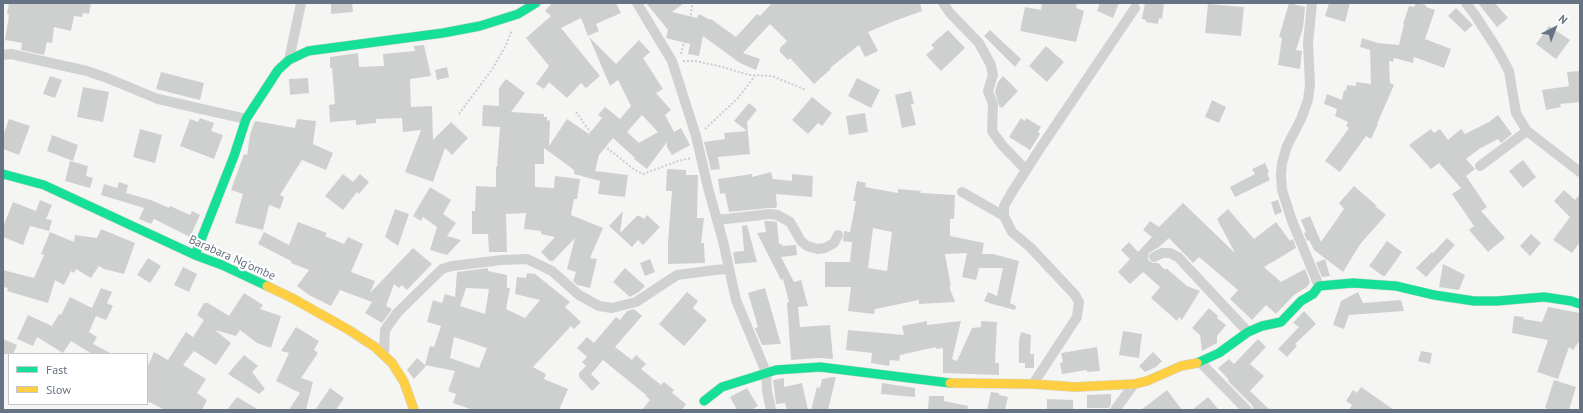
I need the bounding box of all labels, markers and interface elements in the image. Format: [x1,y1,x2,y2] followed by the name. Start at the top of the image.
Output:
[1535,8,1575,48] north arrow
[1556,11,1570,27] text: N
[186,232,278,284] street label: Barabara Ng'ombe
[8,353,148,405] legend
[46,362,67,377] text: Fast
[46,382,71,397] text: Slow

